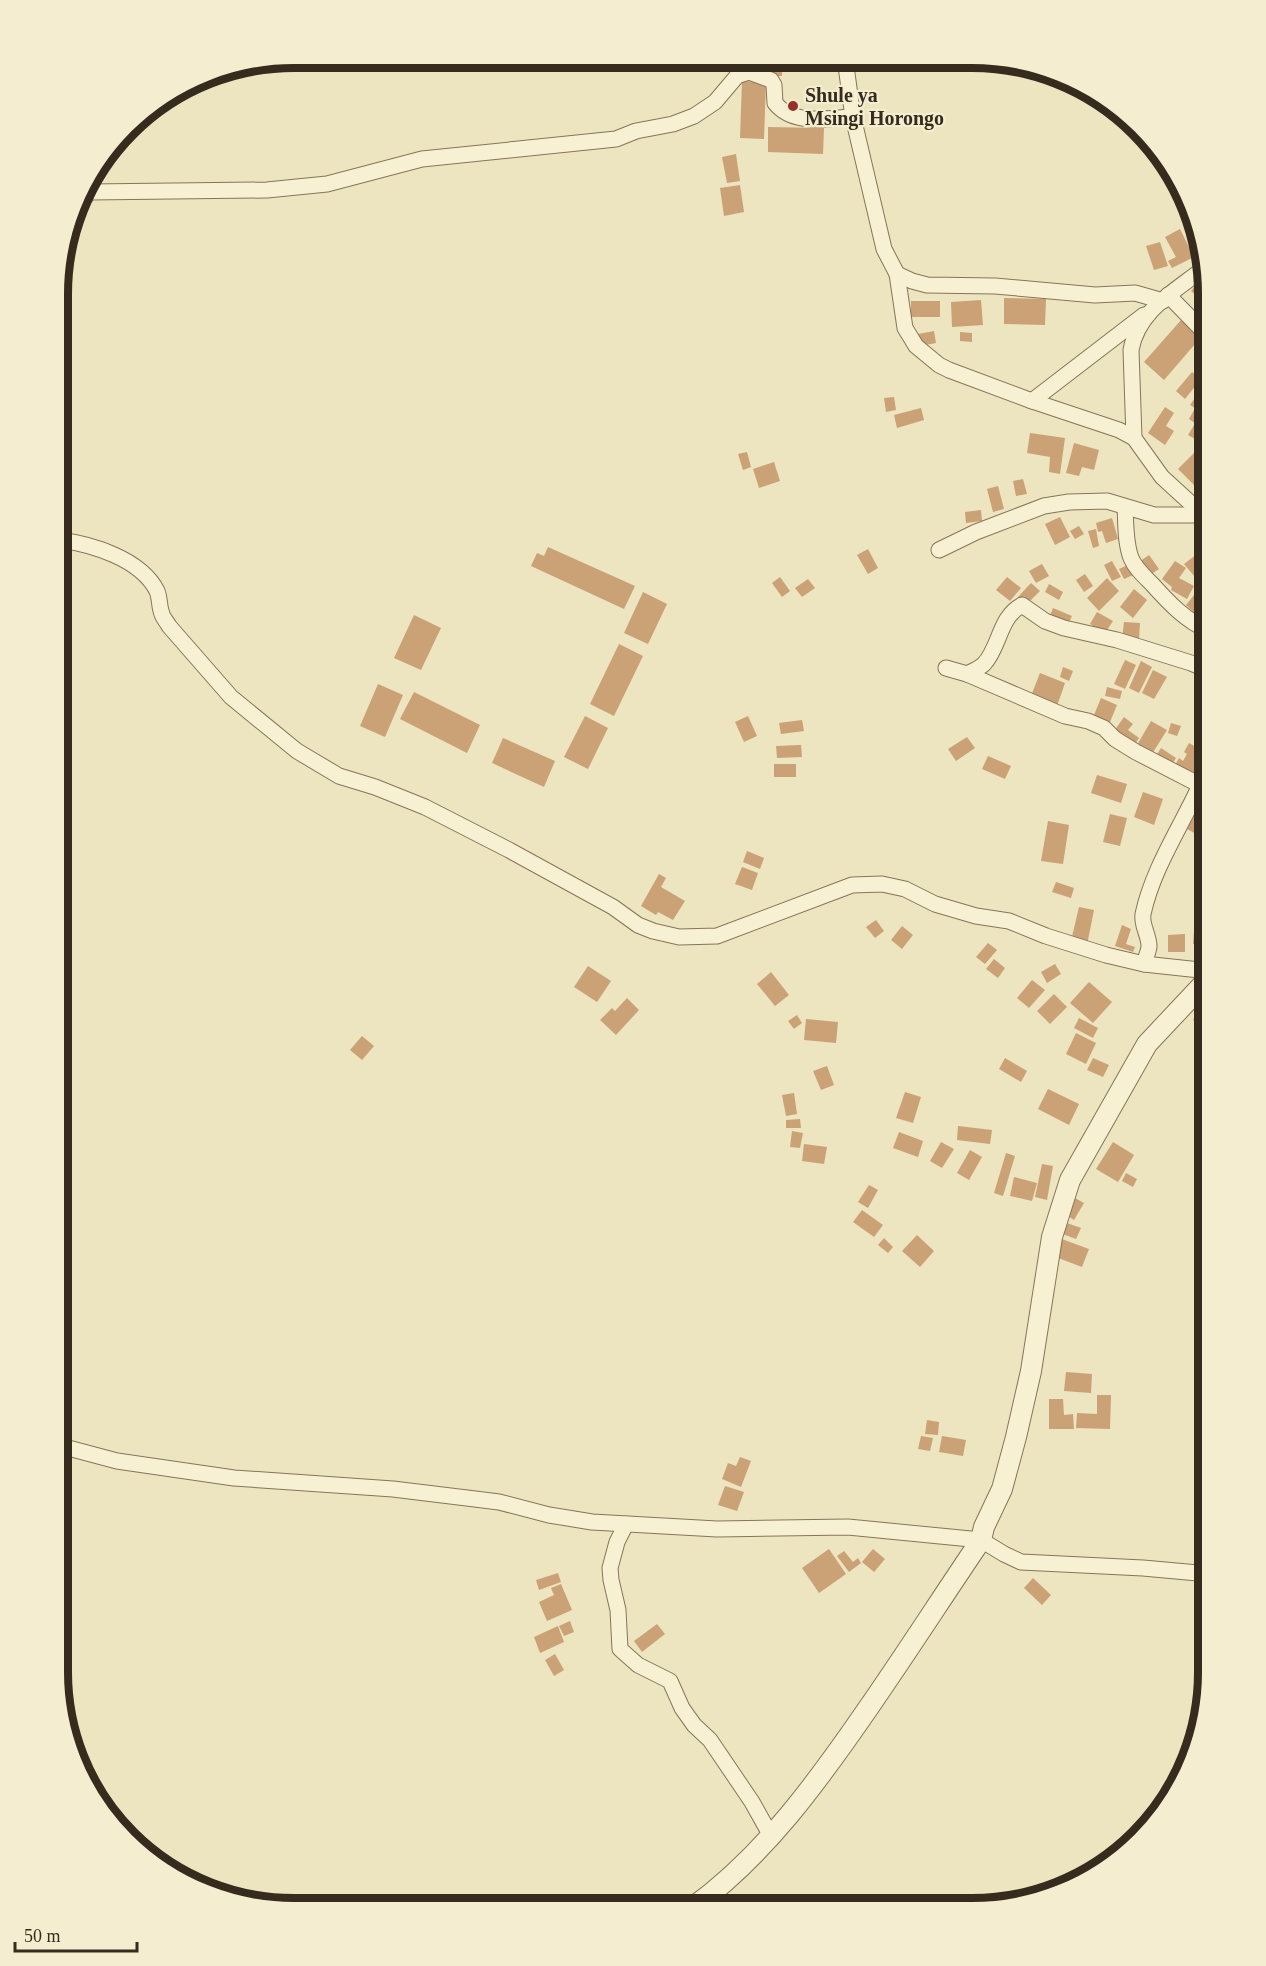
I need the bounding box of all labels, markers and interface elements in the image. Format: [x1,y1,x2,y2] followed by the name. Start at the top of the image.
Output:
[805,84,944,130] place label: Shule ya Msingi Horongo
[786,99,800,113] marker: Shule ya Msingi Horongo
[15,1915,136,1953] scale bar
[24,1926,61,1946] text: 50 m

